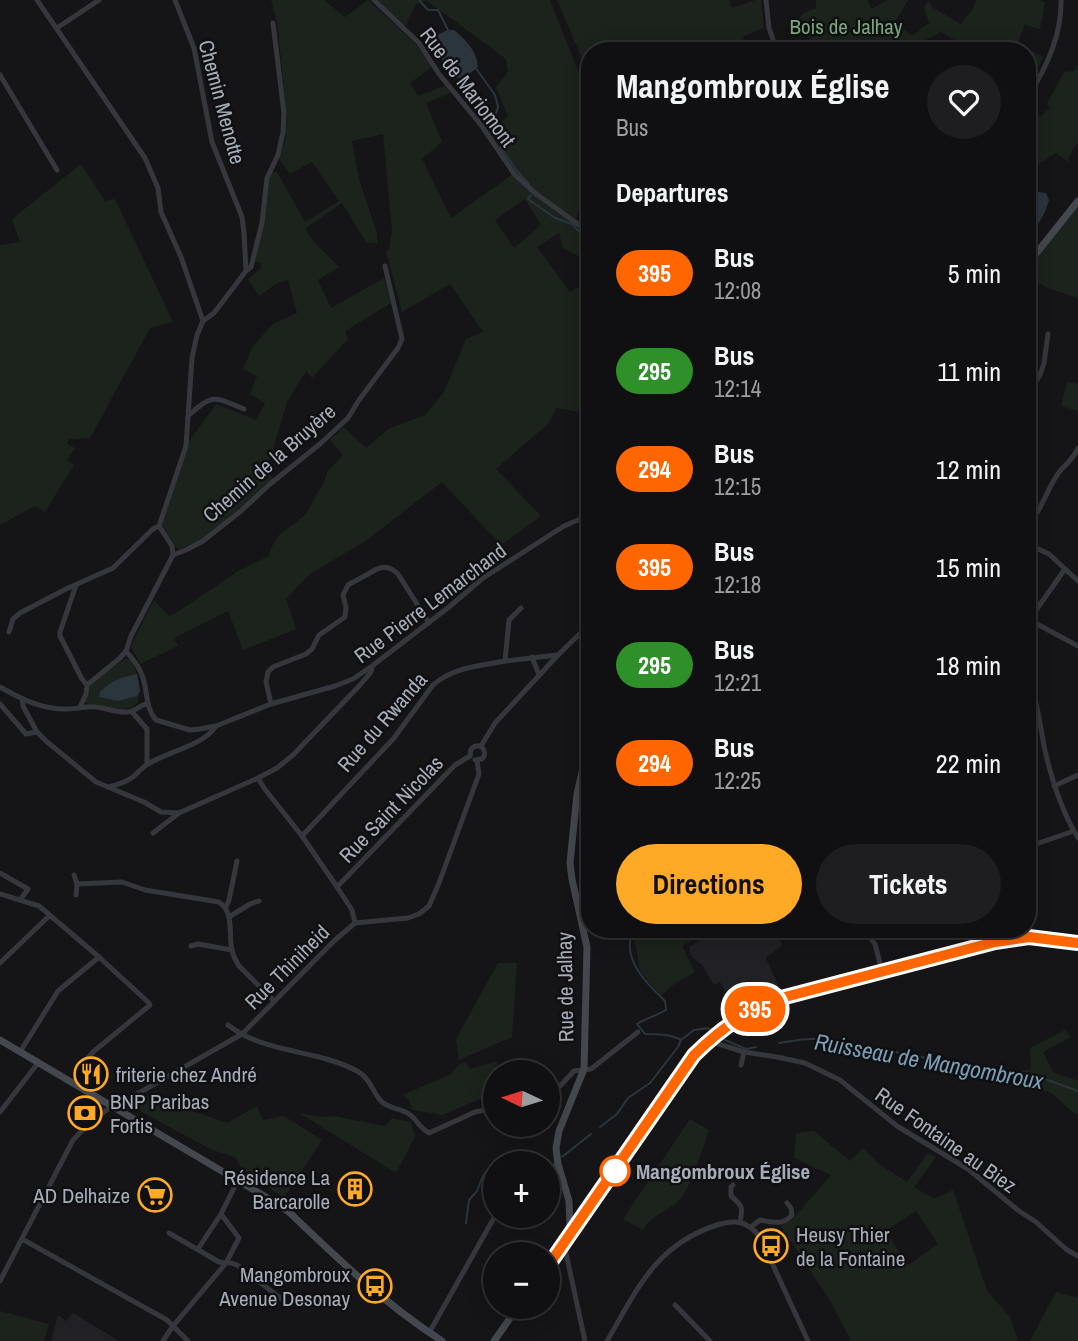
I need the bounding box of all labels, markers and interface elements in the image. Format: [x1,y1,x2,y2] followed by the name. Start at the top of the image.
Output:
[790,12,903,41] park label: Bois de Jalhay
[414,21,523,153] street label: Rue de Mariomont
[192,37,252,167] street label: Chemin Menotte
[616,64,890,108] text: Mangombroux Église
[927,65,1001,139] button: heart
[616,112,649,143] text: Bus
[616,175,729,210] text: Departures
[714,240,754,275] text: Bus
[948,256,1001,291] text: 5 min
[638,257,671,289] text: 395
[714,275,761,306] text: 12:08
[714,338,754,373] text: Bus
[937,354,1001,389] text: 11 min
[638,355,671,387] text: 295
[714,373,761,404] text: 12:14
[196,397,342,529] street label: Chemin de la Bruyère
[714,436,754,471] text: Bus
[936,452,1001,487] text: 12 min
[638,453,671,485] text: 294
[714,471,761,502] text: 12:15
[714,534,754,569] text: Bus
[348,536,512,670] street label: Rue Pierre Lemarchand
[936,550,1001,585] text: 15 min
[638,551,671,583] text: 395
[714,569,761,600] text: 12:18
[714,632,754,667] text: Bus
[936,648,1001,683] text: 18 min
[638,649,671,681] text: 295
[331,666,434,778] street label: Rue du Rwanda
[714,667,761,698] text: 12:21
[714,730,754,765] text: Bus
[936,746,1001,781] text: 22 min
[638,747,671,779] text: 294
[332,749,450,869] street label: Rue Saint Nicolas
[714,765,761,796] text: 12:25
[616,844,802,924] button: Directions
[816,844,1001,924] button: Tickets
[238,918,336,1016] street label: Rue Thiniheid
[550,931,580,1042] street label: Rue de Jalhay
[715,986,795,1032] line badge: 395
[739,993,771,1025] text: 395
[812,1026,1047,1097] water label: Ruisseau de Mangombroux
[72,1055,110,1093] restaurant icon: friterie chez André
[116,1060,257,1089] place label: friterie chez André
[483,1060,560,1138] north arrow
[483,1060,560,1319] map controls
[869,1080,1023,1200] street label: Rue Fontaine au Biez
[110,1087,209,1140] place label: BNP Paribas Fortis
[66,1094,104,1132] bank icon: BNP Paribas Fortis
[483,1151,560,1228] button: +
[600,1156,630,1186] marker: Mangombroux Église
[636,1157,810,1186] place label: Mangombroux Église
[224,1163,330,1216] place label: Résidence La Barcarolle
[336,1170,374,1208] building icon: Résidence La Barcarolle
[136,1176,174,1214] supermarket icon: AD Delhaize
[32,1181,130,1210] place label: AD Delhaize
[796,1220,905,1273] place label: Heusy Thier de la Fontaine
[752,1227,790,1265] bus stop icon: Heusy Thier de la Fontaine
[483,1242,560,1319] button: −
[218,1260,350,1313] place label: Mangombroux Avenue Desonay
[356,1267,394,1305] bus stop icon: Mangombroux Avenue Desonay

